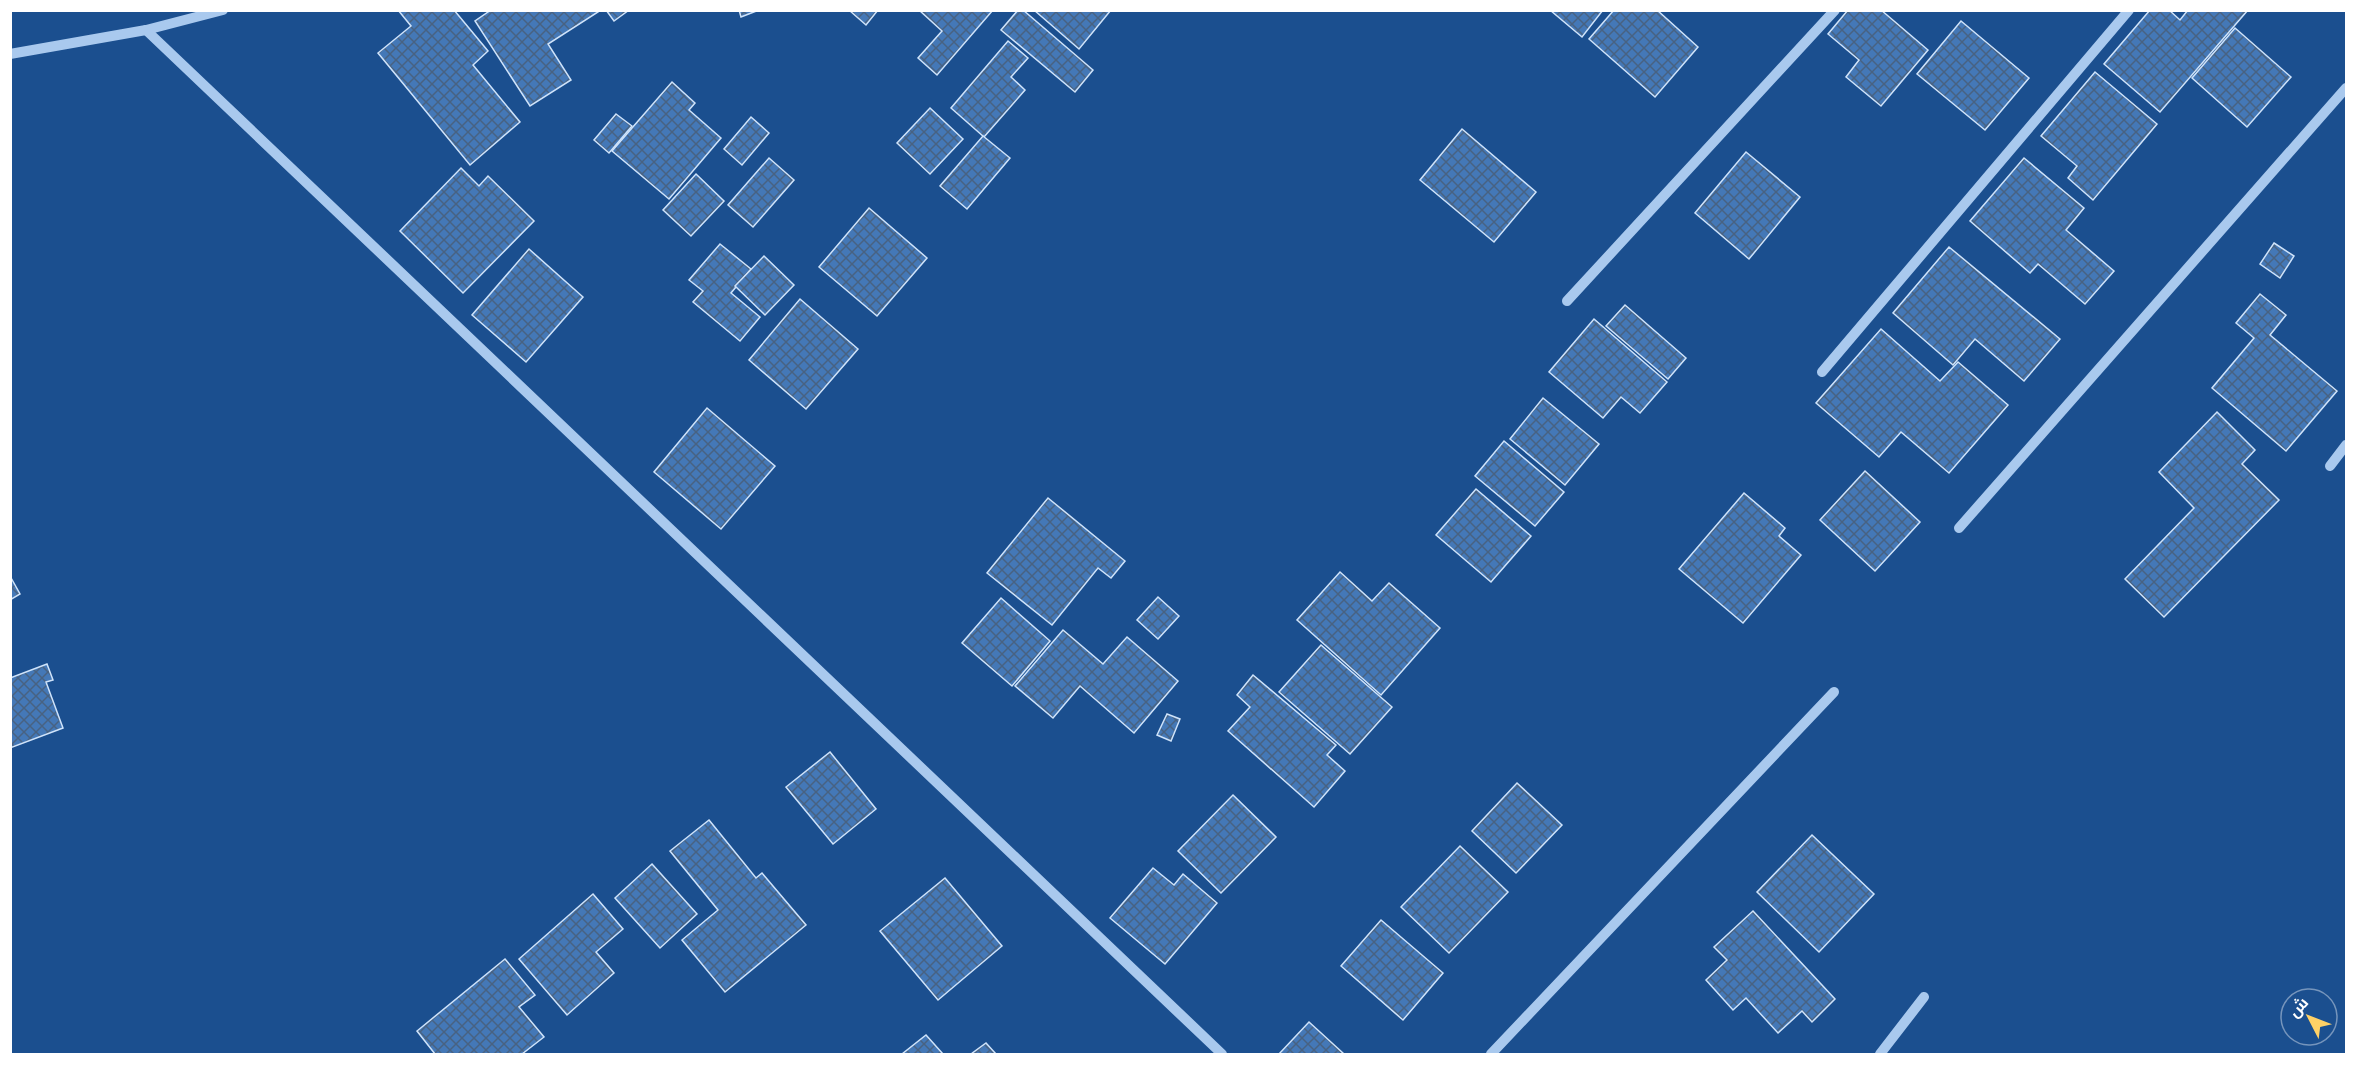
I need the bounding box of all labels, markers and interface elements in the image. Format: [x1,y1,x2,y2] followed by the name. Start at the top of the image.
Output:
[2279,987,2339,1047] north arrow
[2283,992,2314,1023] text: ش

